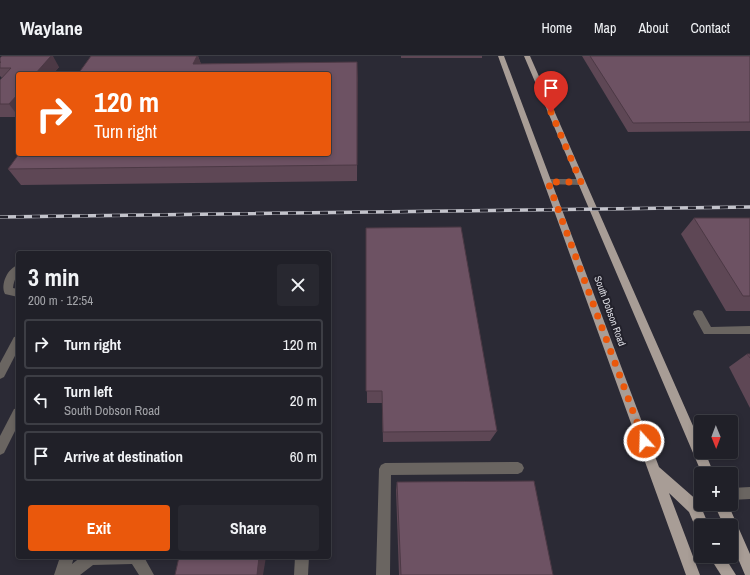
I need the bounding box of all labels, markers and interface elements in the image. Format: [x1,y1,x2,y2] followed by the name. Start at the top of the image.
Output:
[20,15,83,41] text: Waylane
[541,19,572,37] text: Home
[594,19,616,37] text: Map
[638,19,668,37] text: About
[690,19,730,37] text: Contact
[534,71,568,112] pin
[540,77,562,99] icon: arrive
[94,83,159,121] text: 120 m
[28,88,80,140] icon: right
[94,119,157,144] text: Turn right
[28,261,79,293] text: 3 min
[277,264,319,306] button: close
[591,274,629,348] street label: South Dobson Road
[28,292,93,309] text: 200 m · 12:54
[30,333,52,355] icon: right
[64,334,121,355] text: Turn right
[283,334,317,355] text: 120 m
[64,381,112,402] text: Turn left
[30,389,52,411] icon: left
[290,390,317,411] text: 20 m
[64,402,160,419] text: South Dobson Road
[694,415,738,459] north arrow
[694,415,738,563] map controls
[623,420,665,462] position arrow
[30,445,52,467] icon: arrive
[64,446,183,467] text: Arrive at destination
[290,446,317,467] text: 60 m
[694,467,738,511] button: +
[28,505,170,551] button: Exit
[178,505,319,551] button: Share
[694,519,738,563] button: −

